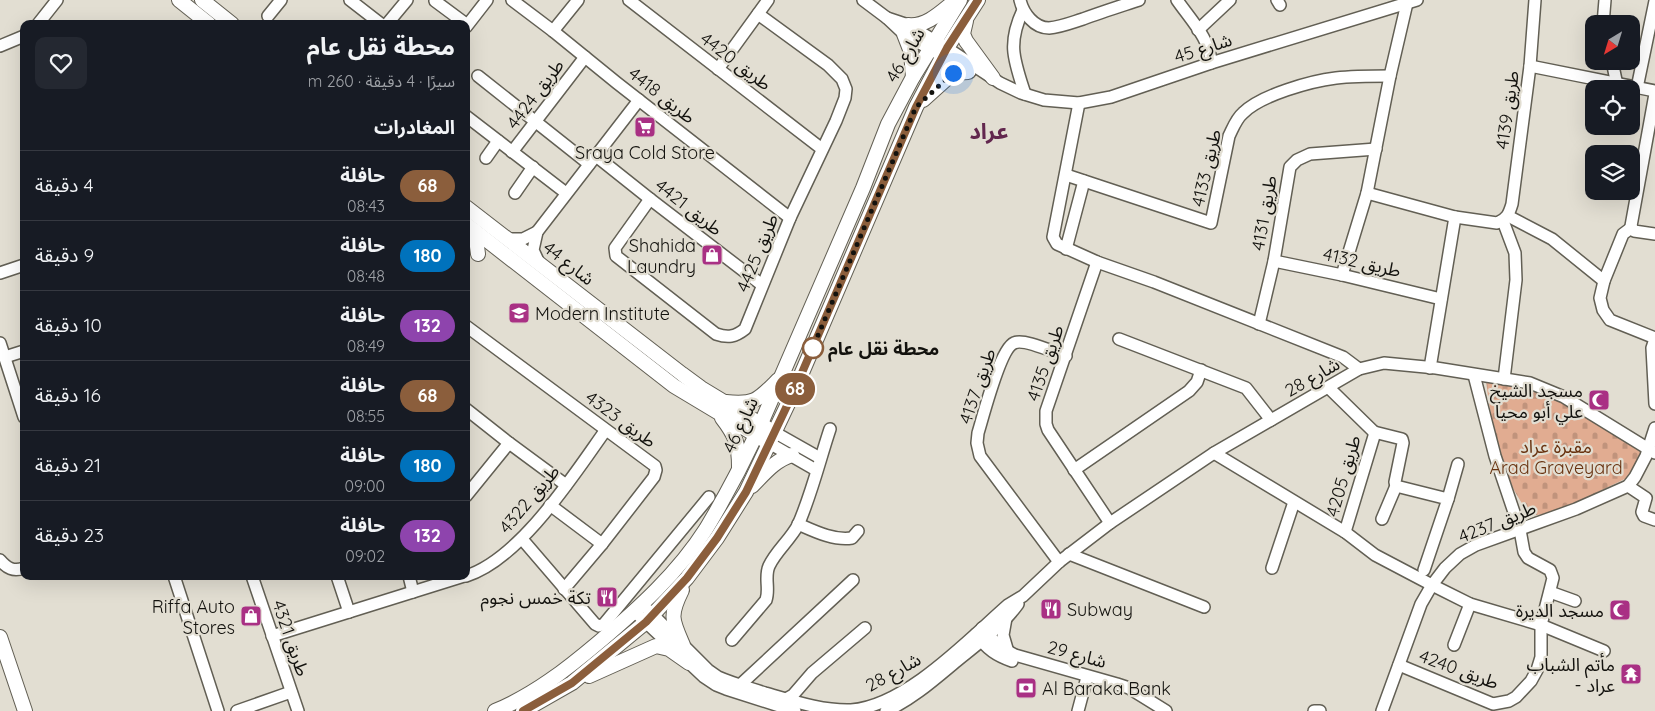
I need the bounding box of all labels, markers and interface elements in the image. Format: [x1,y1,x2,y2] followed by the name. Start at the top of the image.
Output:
[1585,15,1640,70] north arrow
[1585,15,1640,200] map controls
[880,24,932,88] street label: شارع 46
[696,27,776,95] street label: طريق 4420
[1171,28,1236,71] street label: شارع 45
[307,31,455,61] text: محطة نقل عام
[35,37,87,89] button: heart
[501,54,569,134] street label: طريق 4424
[941,61,966,86] your location
[624,62,700,128] street label: طريق 4418
[1490,69,1524,151] street label: طريق 4139
[308,71,455,91] text: سيرًا · 4 دقيقة · 260 m
[1585,80,1640,135] button: locate
[374,115,455,139] text: المغادرات
[633,115,657,139] supermarket icon: Sraya Cold Store
[970,117,1008,145] district label: عراد
[1186,127,1226,209] street label: طريق 4133
[575,141,715,164] place label: Sraya Cold Store
[1585,145,1640,200] button: layers
[340,163,385,187] text: حافلة
[35,173,94,197] text: 4 دقيقة
[418,174,437,197] text: 68
[651,174,727,240] street label: طريق 4421
[1246,174,1282,252] street label: طريق 4131
[347,196,385,216] text: 08:43
[731,210,783,296] street label: طريق 4425
[340,233,385,257] text: حافلة
[627,234,696,278] place label: Shahida Laundry
[537,236,599,293] street label: شارع 44
[1321,242,1403,282] street label: طريق 4132
[35,243,94,267] text: 9 دقيقة
[700,243,724,267] shop icon: Shahida Laundry
[414,244,441,267] text: 180
[347,266,385,286] text: 08:48
[507,301,531,325] school or university icon: Modern Institute
[535,302,670,325] place label: Modern Institute
[340,303,385,327] text: حافلة
[35,313,102,337] text: 10 دقيقة
[414,314,441,337] text: 132
[1021,322,1069,404] street label: طريق 4135
[347,336,385,356] text: 08:49
[802,337,824,359] marker: محطة نقل عام
[828,337,939,362] place label: محطة نقل عام
[953,345,1001,427] street label: طريق 4137
[1280,352,1345,404] street label: شارع 28
[340,373,385,397] text: حافلة
[772,373,818,405] line badge: 68
[785,377,805,400] text: 68
[1490,379,1583,425] place label: مسجد الشيخ علي أبو محيا
[35,383,101,407] text: 16 دقيقة
[418,384,437,407] text: 68
[581,386,661,452] street label: طريق 4323
[1587,388,1611,412] mosque icon: مسجد الشيخ علي أبو محيا
[717,393,766,458] street label: شارع 46
[346,406,385,426] text: 08:55
[1320,433,1366,519] street label: طريق 4205
[1489,435,1623,479] park label: مقبرة عراد Arad Graveyard
[340,443,385,467] text: حافلة
[35,453,101,477] text: 21 دقيقة
[414,454,441,477] text: 180
[494,460,564,538] street label: طريق 4322
[345,476,385,496] text: 09:00
[1455,496,1539,548] street label: طريق 4237
[340,513,385,537] text: حافلة
[35,523,104,547] text: 23 دقيقة
[414,524,441,547] text: 132
[345,546,385,566] text: 09:02
[595,585,619,609] restaurant icon: تكة خمس نجوم
[481,586,591,612] place label: تكة خمس نجوم
[152,595,235,639] place label: Riffa Auto Stores
[267,597,315,679] street label: طريق 4321
[1039,597,1063,621] restaurant icon: Subway
[1067,598,1133,621] place label: Subway
[1608,598,1632,622] mosque icon: مسجد الديرة
[1516,599,1604,622] place label: مسجد الديرة
[239,604,263,628] shop icon: Riffa Auto Stores
[1044,635,1109,676] street label: شارع 29
[1416,644,1502,694] street label: طريق 4240
[861,647,926,699] street label: شارع 28
[1526,653,1615,697] place label: مأتم الشباب - عراد
[1619,662,1643,686] temple icon: مأتم الشباب - عراد
[1014,676,1038,700] bank icon: Al Baraka Bank
[1042,677,1171,700] place label: Al Baraka Bank

